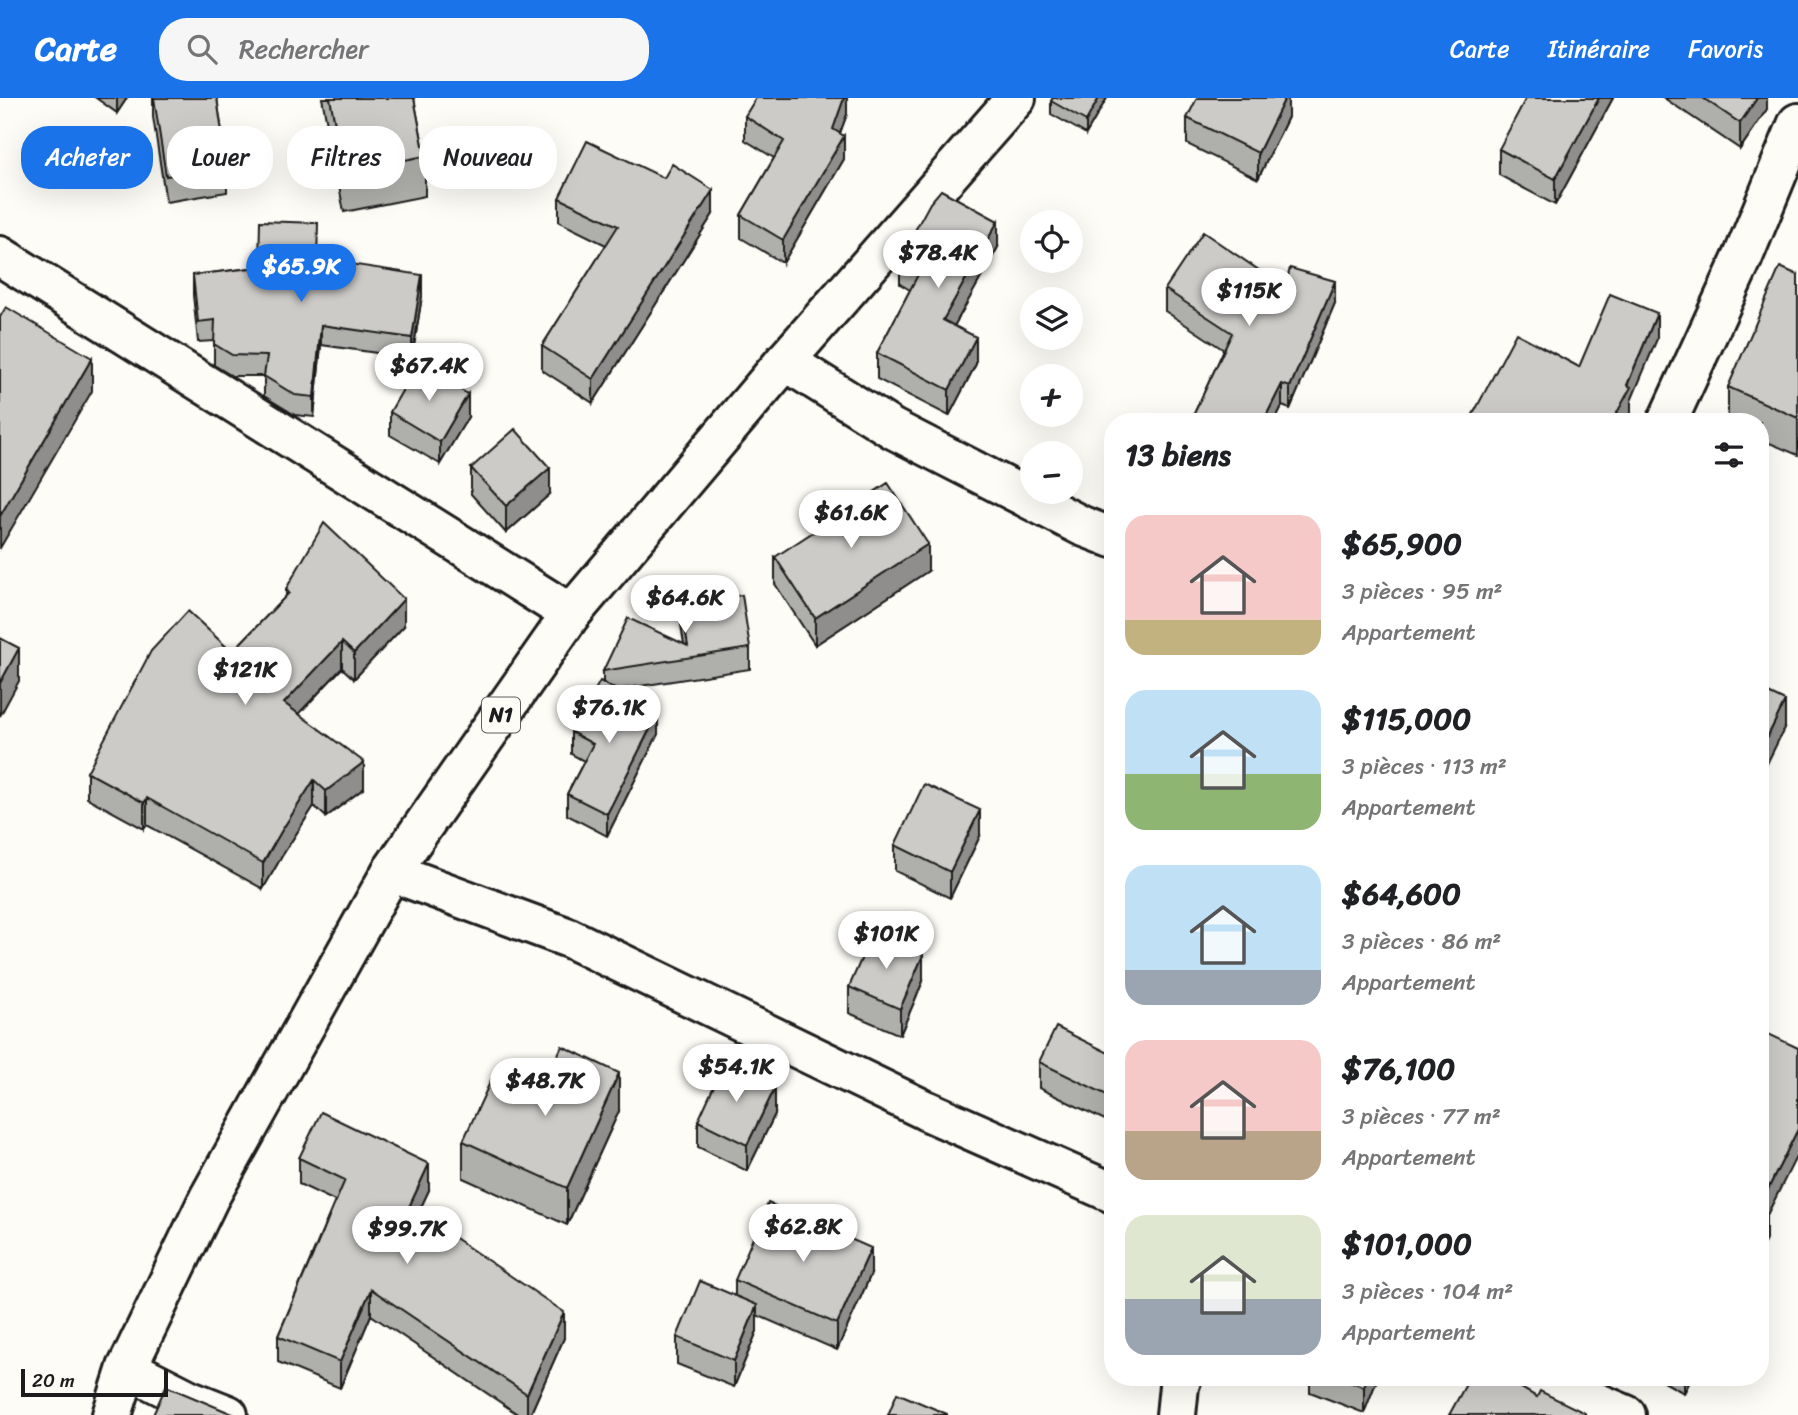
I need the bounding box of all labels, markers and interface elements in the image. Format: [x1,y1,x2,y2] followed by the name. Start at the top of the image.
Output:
[159,18,649,81] search box
[35,20,117,78] text: Carte
[239,26,369,72] text: Rechercher
[1450,28,1510,70] text: Carte
[1548,28,1650,70] text: Itinéraire
[1688,28,1763,70] text: Favoris
[183,30,221,68] icon: search
[21,126,153,189] chip: Acheter
[167,126,273,189] chip: Louer
[287,126,405,189] chip: Filtres
[419,126,557,189] chip: Nouveau
[1020,210,1083,504] map controls
[1020,210,1083,273] button: locate
[881,230,995,290] pin: $78.4K
[899,232,977,273] text: $78.4K
[244,244,358,304] pin: $65.9K
[262,246,340,287] text: $65.9K
[1200,268,1298,328] pin: $115K
[1217,270,1281,311] text: $115K
[1020,287,1083,350] button: layers
[372,344,486,403] pin: $67.4K
[391,345,467,386] text: $67.4K
[1020,364,1083,427] button: +
[1125,428,1231,482] text: 13 biens
[1710,436,1748,474] icon: filters
[1020,441,1083,504] button: −
[794,490,908,550] pin: $61.6K
[815,492,887,533] text: $61.6K
[1342,517,1462,571] text: $65,900
[1181,543,1265,627] icon: home
[1342,571,1503,612] text: 3 pièces · 95 m²
[628,575,742,635] pin: $64.6K
[647,577,723,618] text: $64.6K
[1342,612,1476,653] text: Appartement
[196,648,294,707] pin: $121K
[214,649,276,690] text: $121K
[552,686,666,745] pin: $76.1K
[573,687,645,728] text: $76.1K
[1342,692,1471,746] text: $115,000
[482,698,520,732] road number: N1
[1181,718,1265,802] icon: home
[1342,746,1507,787] text: 3 pièces · 113 m²
[1342,787,1476,828] text: Appartement
[1342,867,1461,921] text: $64,600
[1181,893,1265,977] icon: home
[837,912,935,971] pin: $101K
[854,913,918,954] text: $101K
[1342,921,1501,962] text: 3 pièces · 86 m²
[1342,962,1476,1003] text: Appartement
[1342,1042,1455,1096] text: $76,100
[679,1044,793,1104] pin: $54.1K
[699,1046,773,1087] text: $54.1K
[488,1058,602,1118] pin: $48.7K
[506,1060,584,1101] text: $48.7K
[1181,1068,1265,1152] icon: home
[1342,1096,1501,1137] text: 3 pièces · 77 m²
[1342,1137,1476,1178] text: Appartement
[746,1204,860,1264] pin: $62.8K
[350,1206,464,1266] pin: $99.7K
[765,1206,841,1247] text: $62.8K
[368,1208,446,1249] text: $99.7K
[1342,1217,1472,1271] text: $101,000
[1181,1243,1265,1327] icon: home
[1342,1271,1513,1312] text: 3 pièces · 104 m²
[1342,1312,1476,1353] text: Appartement
[32,1364,75,1397] text: 20 m
[21,1366,168,1398] scale bar

